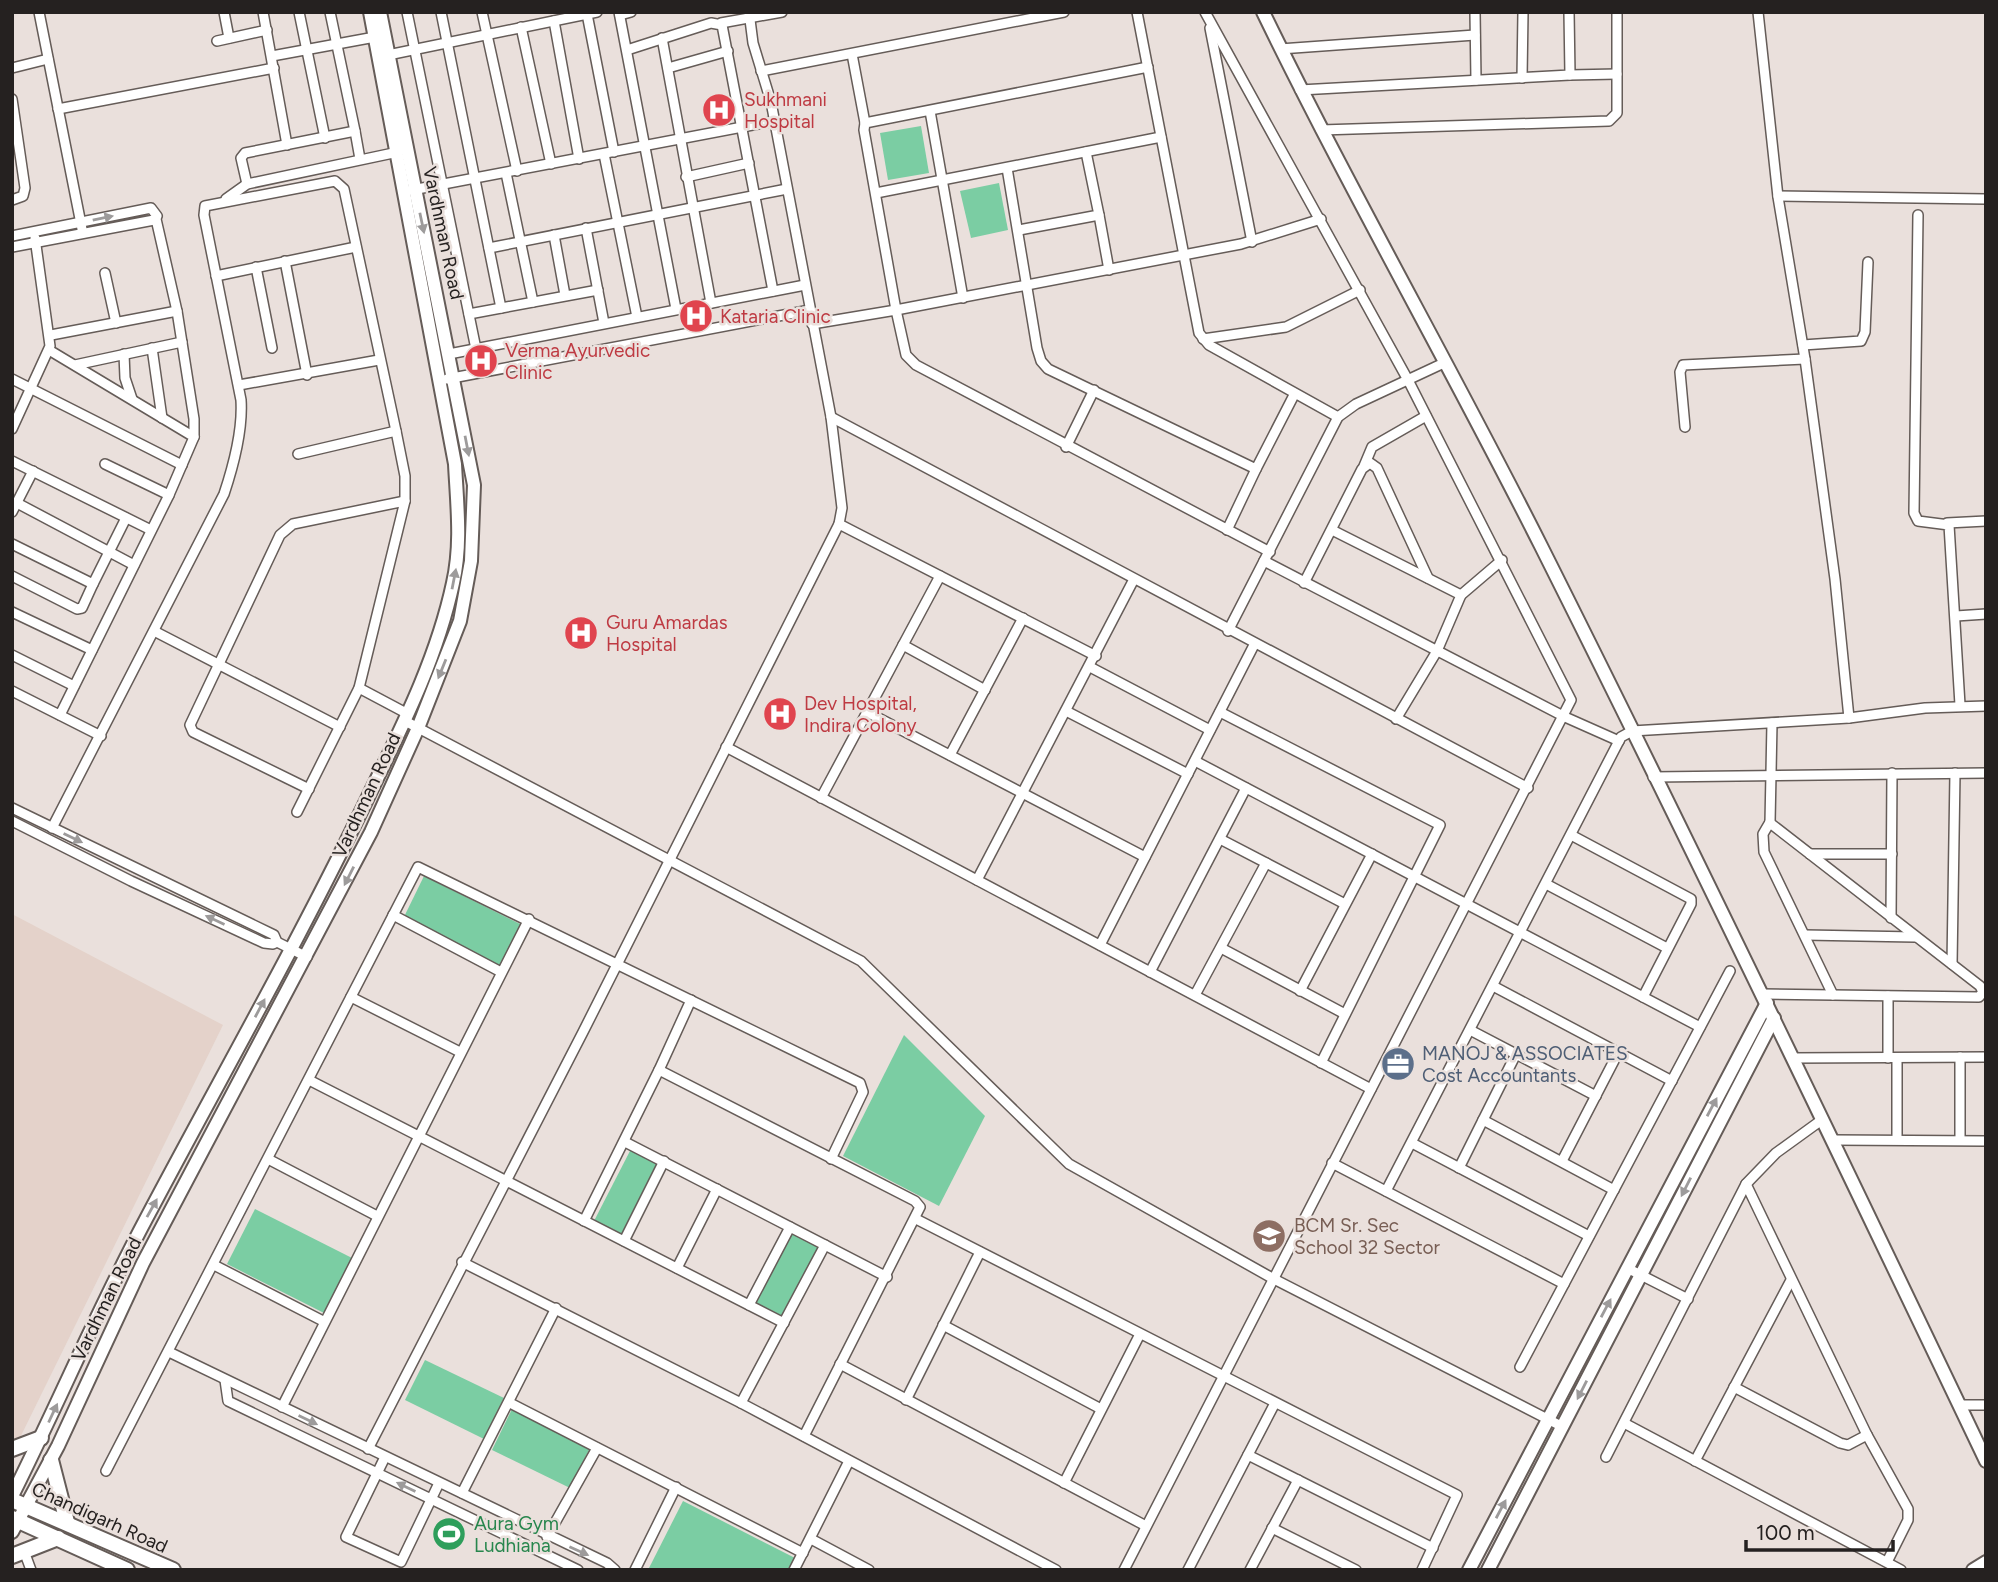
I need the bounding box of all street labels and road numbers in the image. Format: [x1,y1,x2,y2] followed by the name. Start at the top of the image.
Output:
[418,165,469,302] street label: Vardhman Road
[327,729,405,861] street label: Vardhman Road
[66,1233,146,1365] street label: Vardhman Road
[28,1477,171,1558] street label: Chandigarh Road

